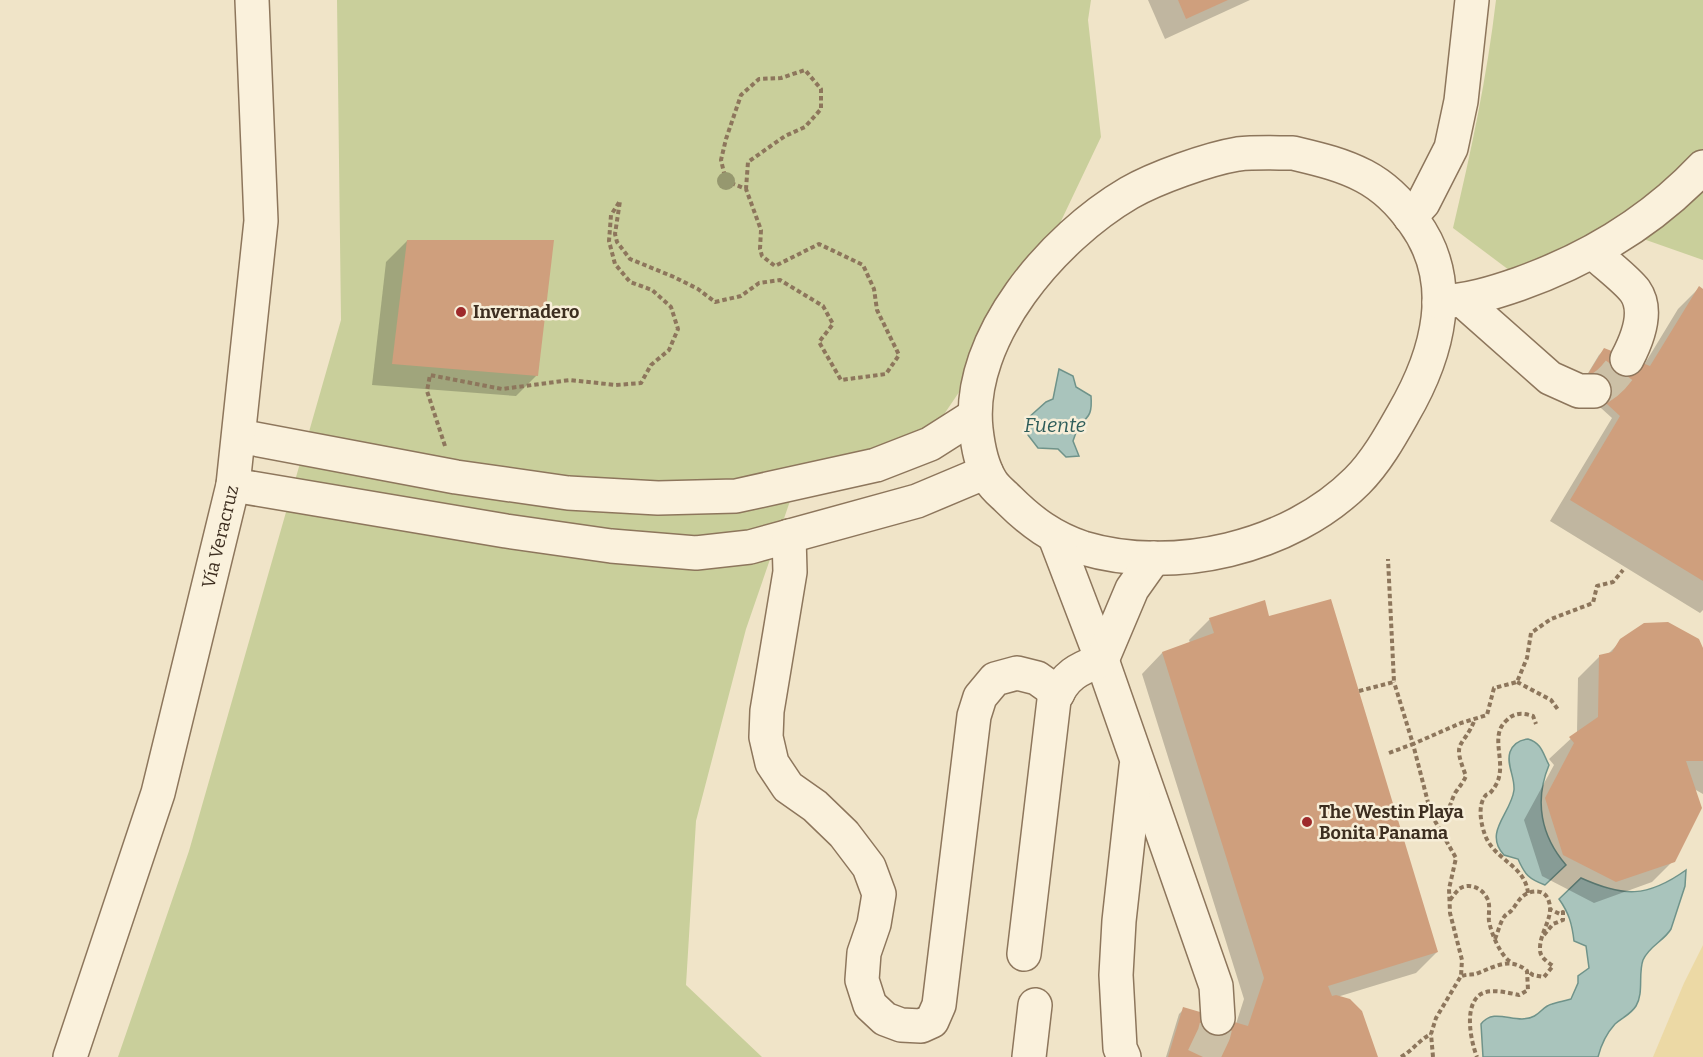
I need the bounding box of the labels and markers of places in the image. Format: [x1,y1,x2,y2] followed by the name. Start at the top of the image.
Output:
[473,301,579,323] place label: Invernadero
[454,305,468,319] marker: Invernadero
[1319,801,1464,844] place label: The Westin Playa Bonita Panama
[1300,815,1314,829] marker: The Westin Playa Bonita Panama

